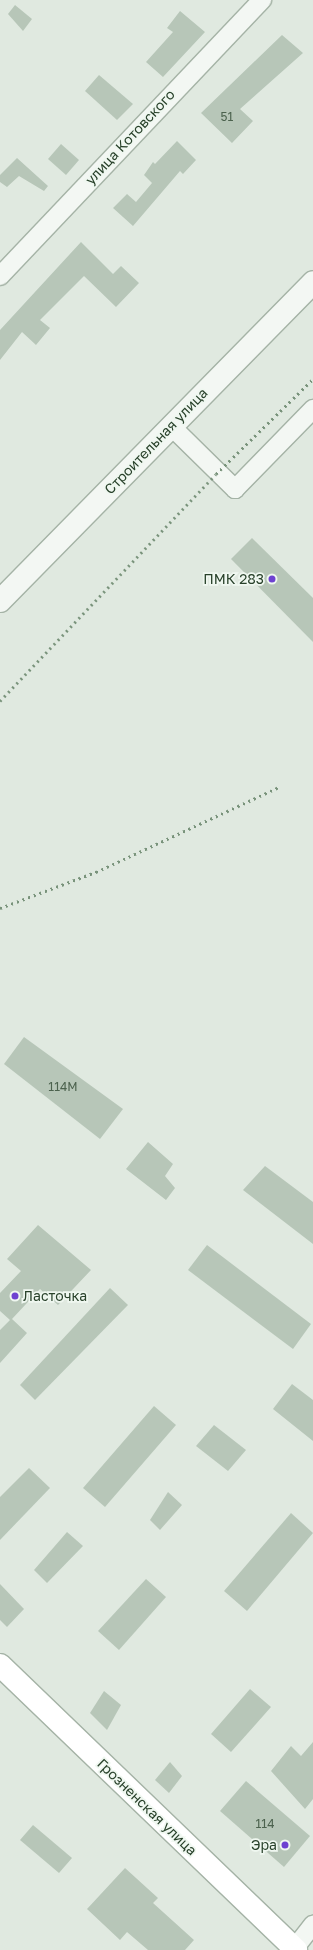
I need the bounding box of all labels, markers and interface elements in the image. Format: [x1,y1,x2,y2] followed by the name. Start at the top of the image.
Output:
[82,86,178,188] street label: улица Котовского
[221,110,233,124] house number: 51
[101,384,211,498] street label: Строительная улица
[203,571,264,587] place label: ПМК 283
[267,574,277,584] marker: ПМК 283
[48,1080,78,1094] house number: 114М
[23,1288,87,1304] place label: Ласточка
[10,1291,20,1301] marker: Ласточка
[94,1755,200,1859] street label: Грозненская улица
[256,1817,274,1831] house number: 114
[251,1837,277,1853] place label: Эра
[280,1840,290,1850] marker: Эра

